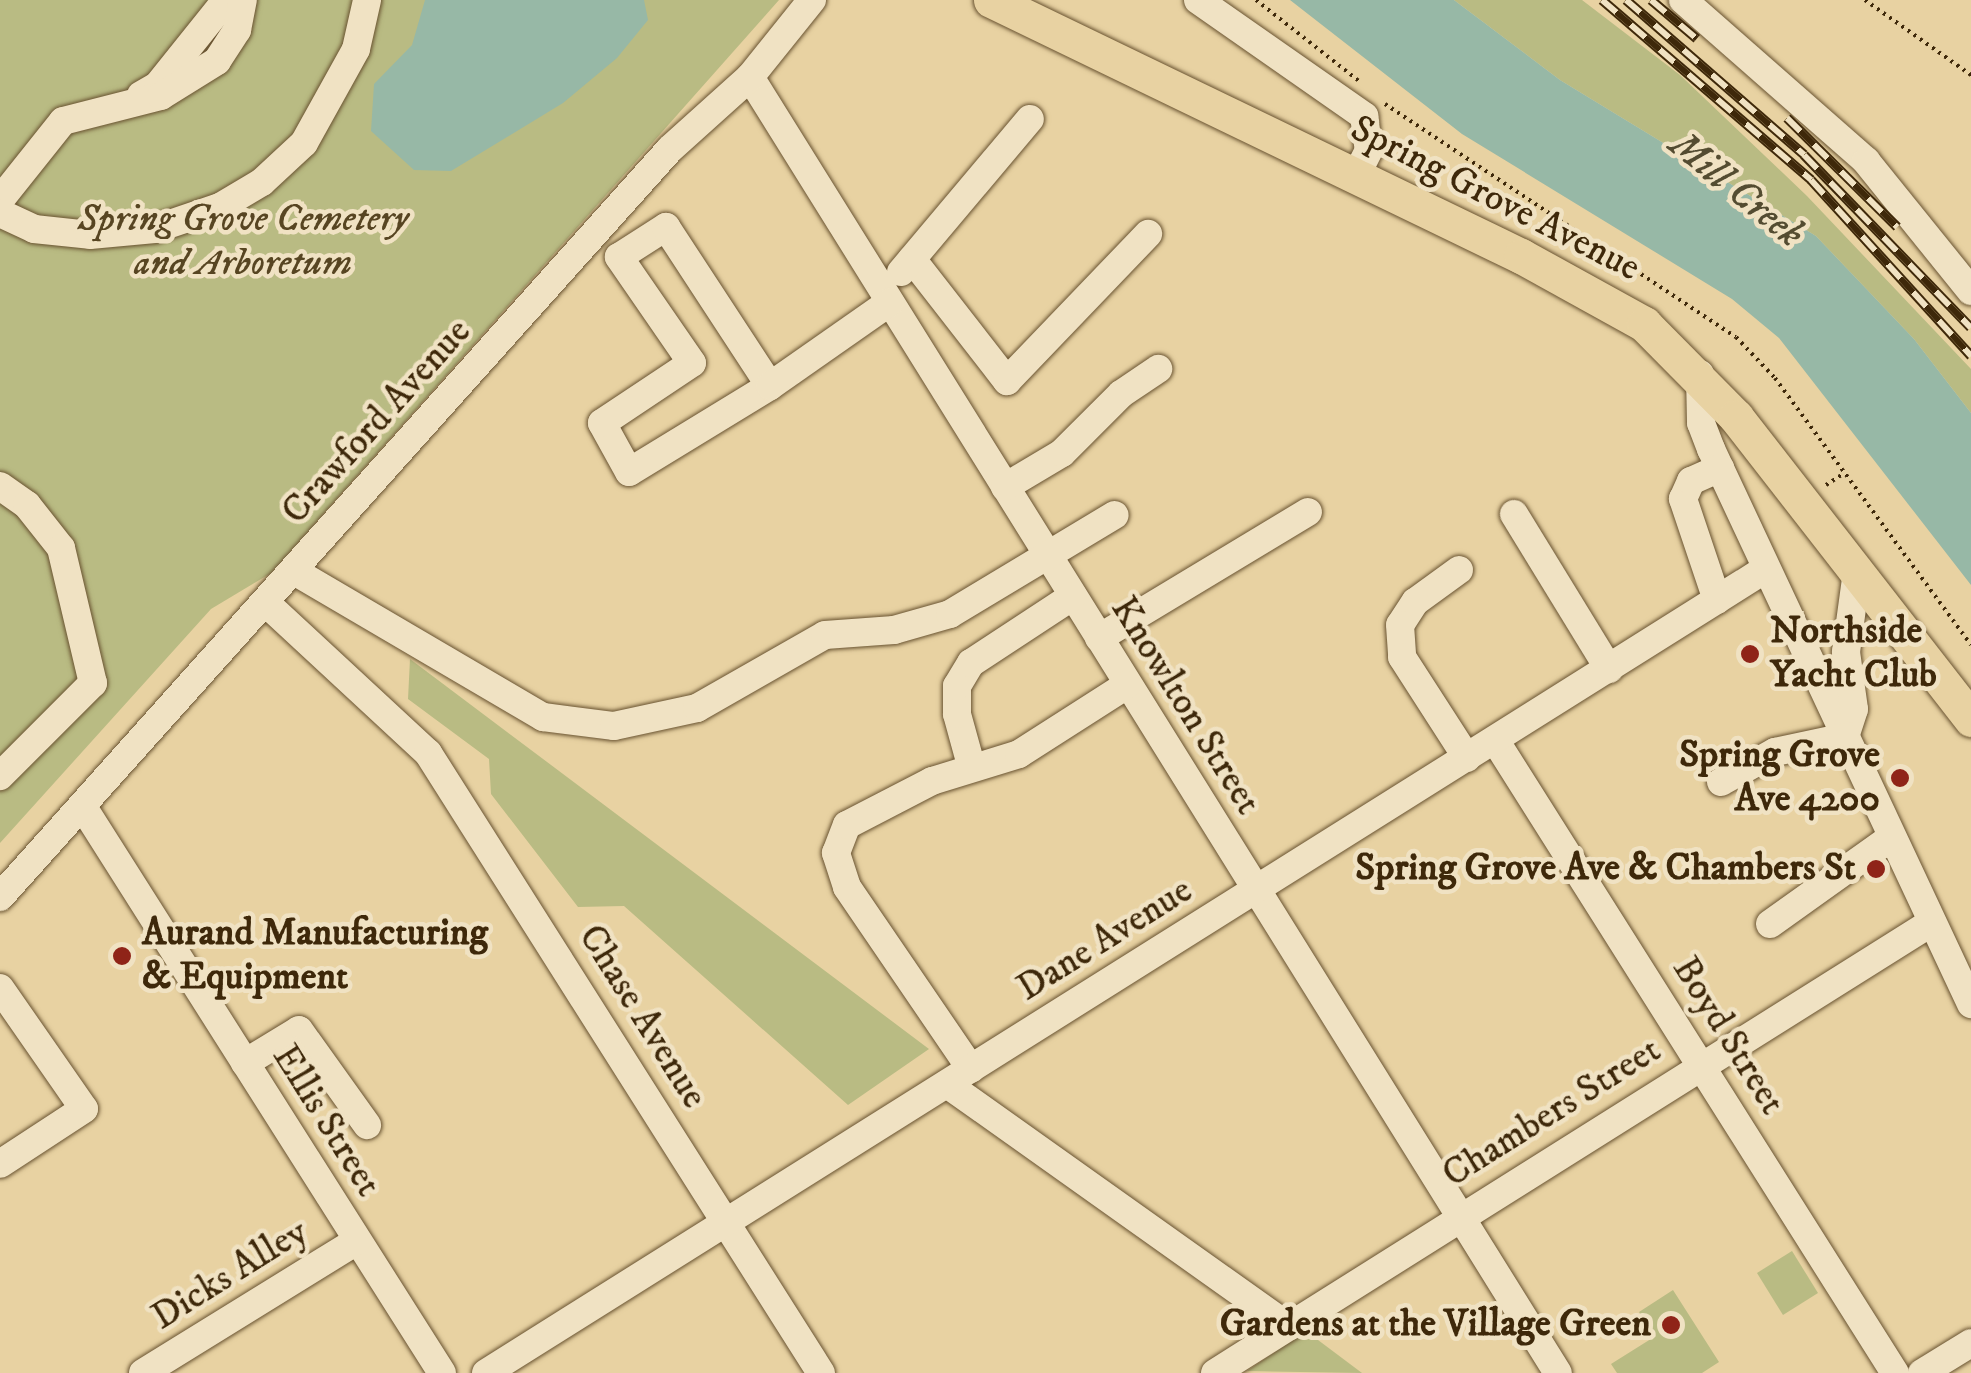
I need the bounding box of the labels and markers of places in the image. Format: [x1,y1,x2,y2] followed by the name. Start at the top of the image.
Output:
[1770,609,1937,698] place label: Northside Yacht Club
[1739,643,1761,665] marker: Northside Yacht Club
[1679,733,1880,822] place label: Spring Grove Ave 4200
[1889,767,1911,789] marker: Spring Grove Ave 4200
[1355,846,1856,892] place label: Spring Grove Ave & Chambers St
[1865,858,1887,880] marker: Spring Grove Ave & Chambers St
[142,911,488,1001] place label: Aurand Manufacturing & Equipment
[111,945,133,967] marker: Aurand Manufacturing & Equipment
[1220,1302,1651,1348] place label: Gardens at the Village Green
[1660,1314,1682,1336] marker: Gardens at the Village Green

